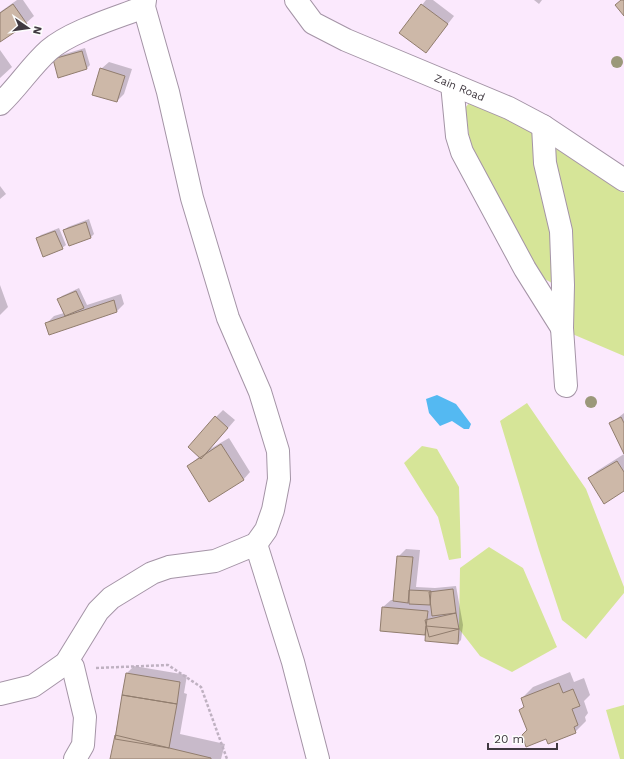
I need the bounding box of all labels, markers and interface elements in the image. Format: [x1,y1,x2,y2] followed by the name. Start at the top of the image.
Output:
[8,8,48,48] north arrow
[30,25,45,36] text: N
[433,71,487,104] street label: Zain Road
[488,725,557,751] scale bar
[494,732,524,746] text: 20 m

